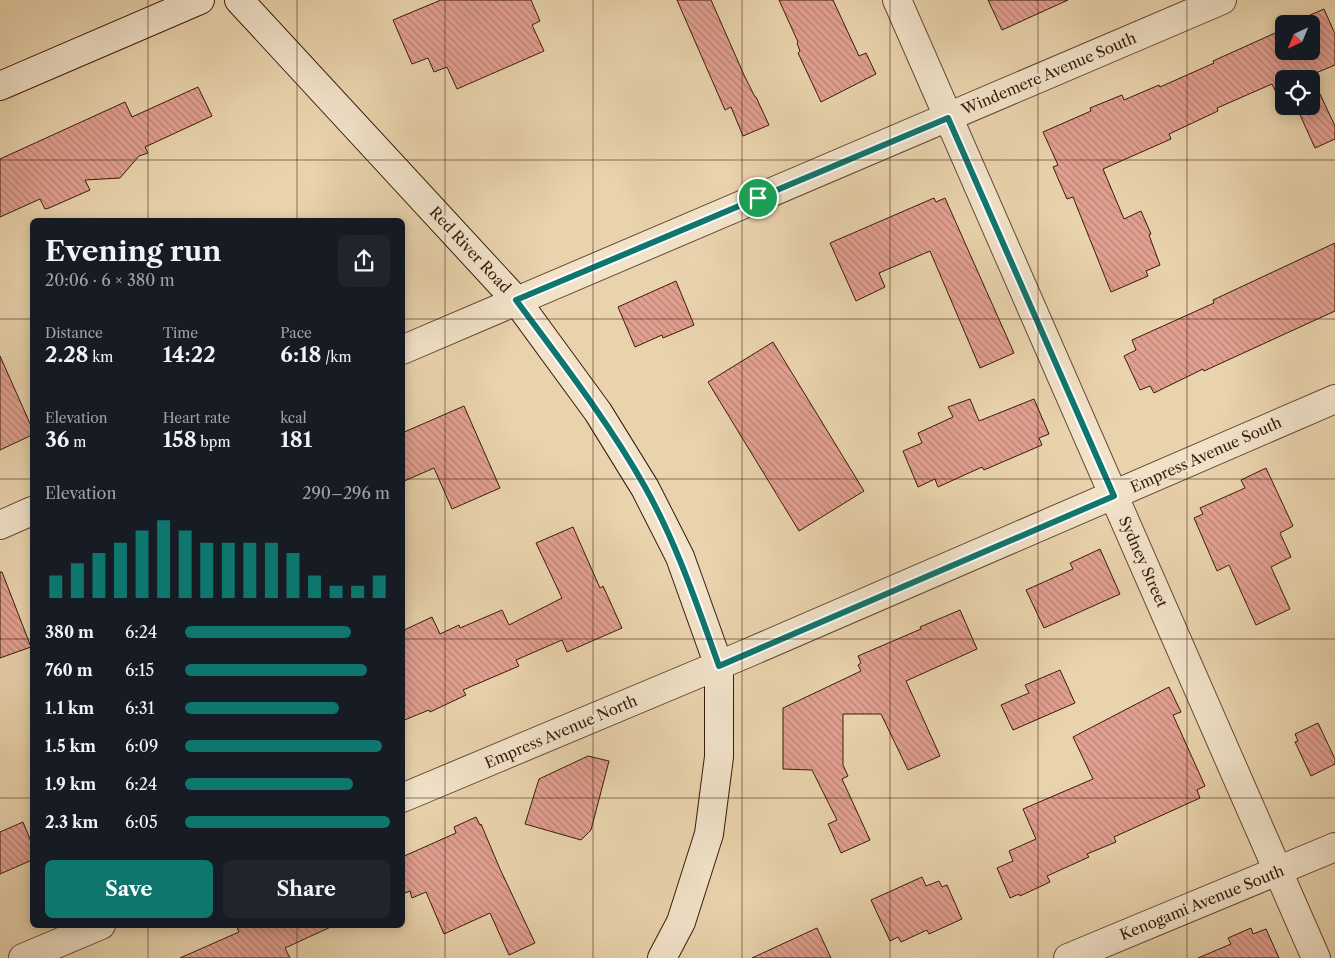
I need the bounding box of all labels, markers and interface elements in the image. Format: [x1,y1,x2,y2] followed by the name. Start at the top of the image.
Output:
[1275,15,1320,60] north arrow
[1275,15,1320,115] map controls
[958,28,1139,119] street label: Windemere Avenue South
[1275,70,1320,115] button: locate
[737,177,779,219] pin
[744,184,772,212] icon: arrive
[426,203,515,297] street label: Red River Road
[45,234,221,268] text: Evening run
[338,235,390,287] button: share
[45,270,175,290] text: 20:06 · 6 × 380 m
[45,324,103,342] text: Distance
[163,324,198,342] text: Time
[280,324,312,342] text: Pace
[45,342,89,367] text: 2.28
[163,342,216,367] text: 14:22
[280,342,322,367] text: 6:18
[89,348,113,366] text: km
[322,348,351,366] text: /km
[45,409,108,427] text: Elevation
[163,409,230,427] text: Heart rate
[280,409,307,427] text: kcal
[1127,412,1285,497] street label: Empress Avenue South
[45,427,69,452] text: 36
[163,427,197,452] text: 158
[280,427,312,452] text: 181
[69,433,86,451] text: m
[197,433,230,451] text: bpm
[45,483,116,503] text: Elevation
[302,483,390,503] text: 290–296 m
[1115,513,1172,611] street label: Sydney Street
[45,622,94,642] text: 380 m
[125,622,157,642] text: 6:24
[45,660,93,680] text: 760 m
[125,660,154,680] text: 6:15
[482,691,641,772] street label: Empress Avenue North
[45,698,94,718] text: 1.1 km
[125,698,154,718] text: 6:31
[45,736,96,756] text: 1.5 km
[125,736,158,756] text: 6:09
[45,774,96,794] text: 1.9 km
[125,774,157,794] text: 6:24
[45,812,98,832] text: 2.3 km
[125,812,158,832] text: 6:05
[45,860,213,918] button: Save
[223,860,390,918] button: Share
[1117,861,1287,944] street label: Kenogami Avenue South

